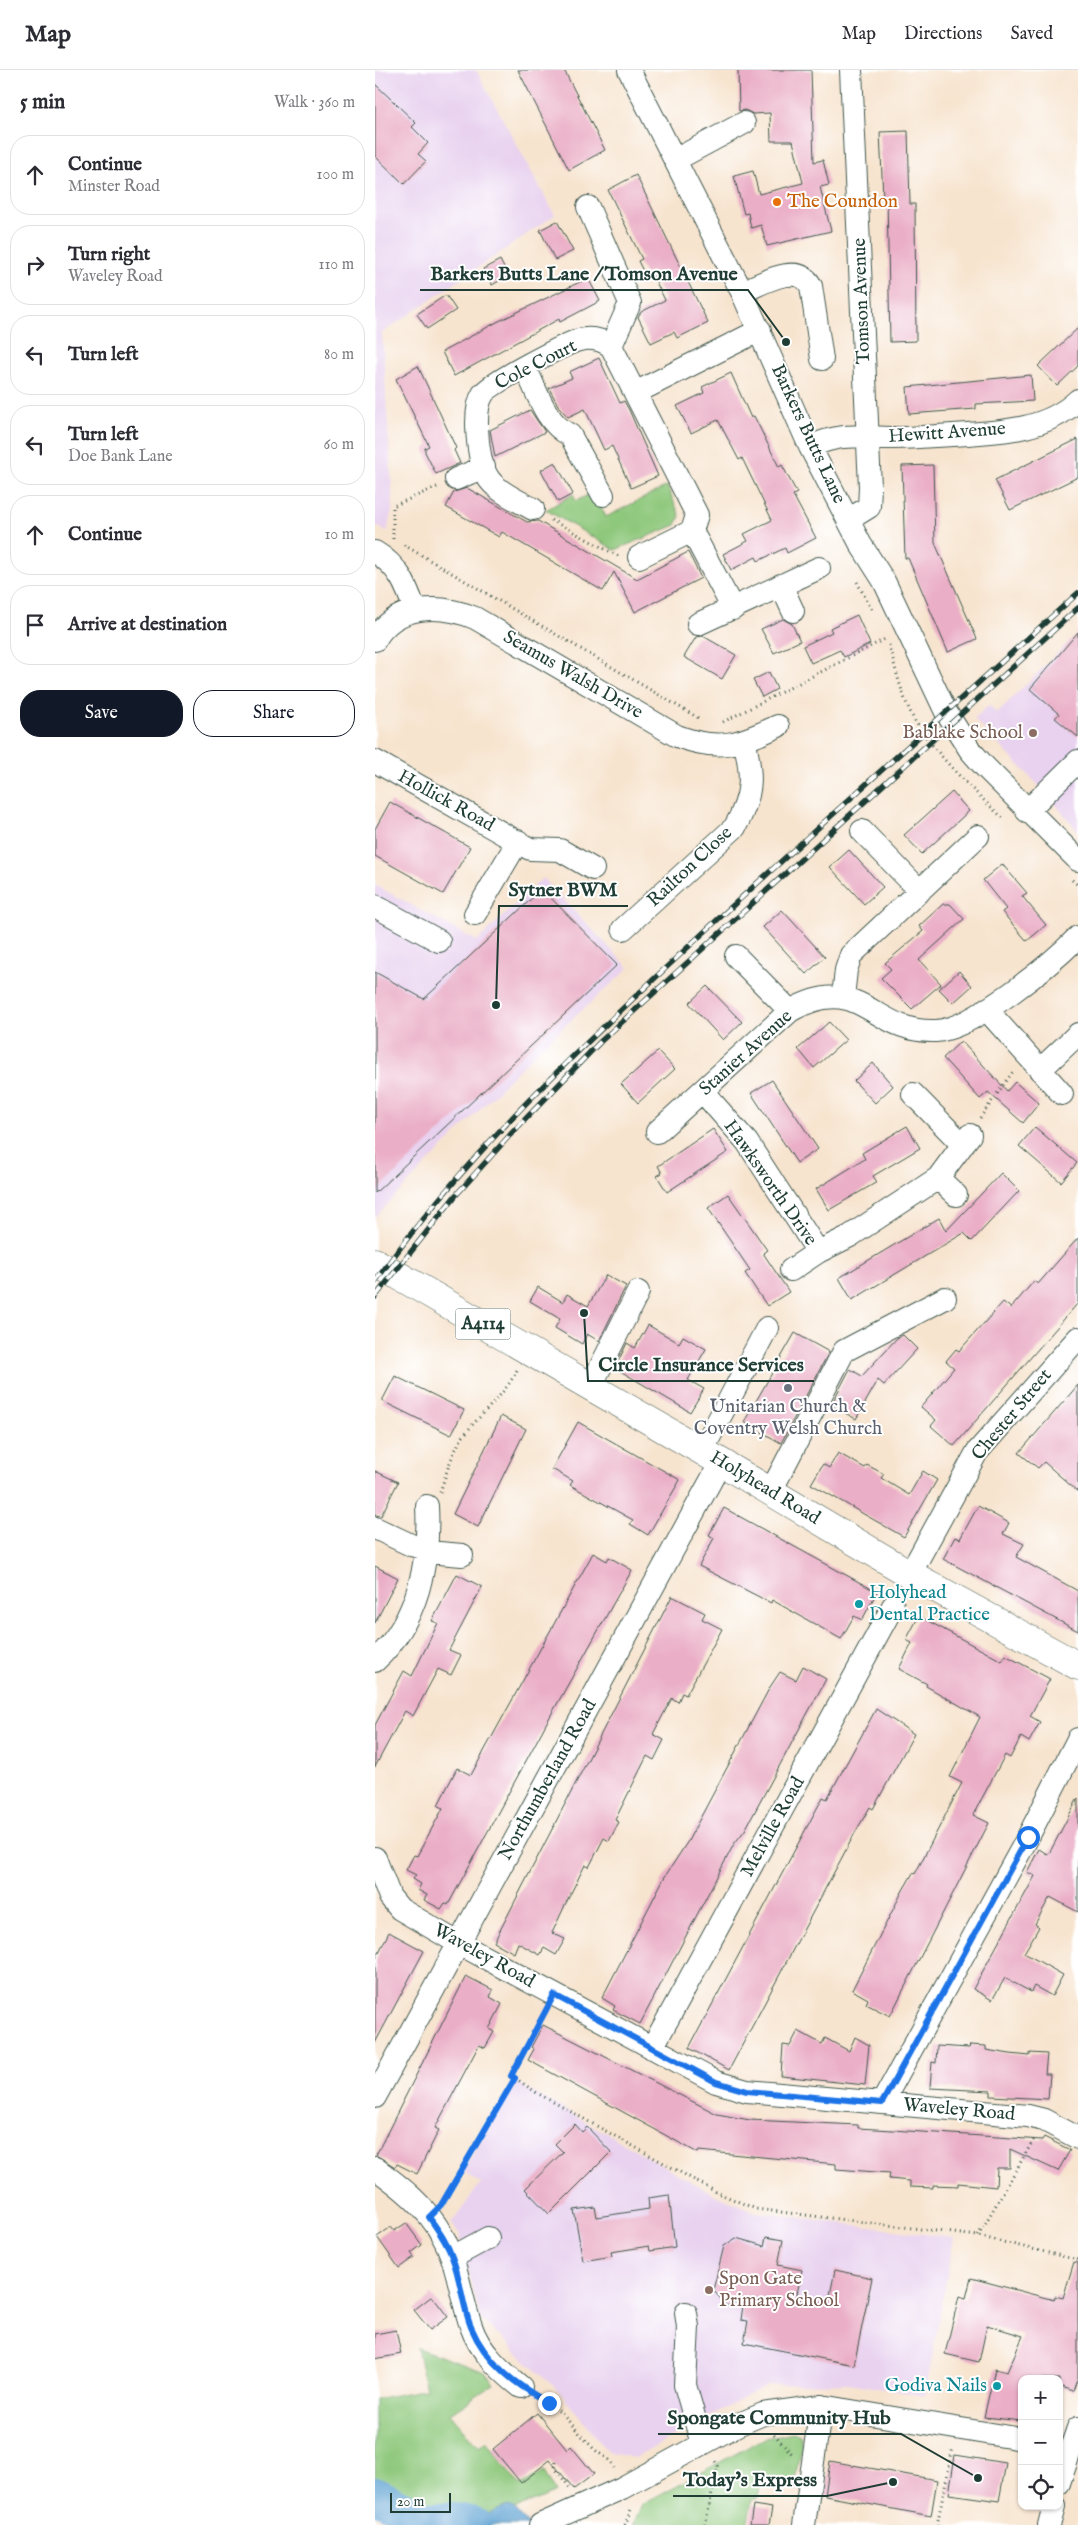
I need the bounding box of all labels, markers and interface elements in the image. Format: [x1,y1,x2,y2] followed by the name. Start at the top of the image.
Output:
[25,19,71,50] text: Map
[842,23,876,46] text: Map
[904,23,982,46] text: Directions
[1010,23,1053,46] text: Saved
[20,89,65,116] text: 5 min
[274,93,355,113] text: Walk · 360 m
[68,153,142,177] text: Continue
[21,161,49,189] icon: ahead
[317,165,354,185] text: 100 m
[68,177,160,197] text: Minster Road
[787,190,898,214] place label: The Coundon
[771,196,783,208] marker: The Coundon
[848,237,876,365] street label: Tomson Avenue
[68,243,150,267] text: Turn right
[21,251,49,279] icon: right
[318,255,354,275] text: 110 m
[420,255,748,290] callout: Barkers Butts Lane / Tomson Avenue
[430,262,739,287] text: Barkers Butts Lane / Tomson Avenue
[68,267,163,287] text: Waveley Road
[491,334,581,396] street label: Cole Court
[21,341,49,369] icon: left
[68,343,139,367] text: Turn left
[324,345,354,365] text: 80 m
[765,360,851,508] street label: Barkers Butts Lane
[888,417,1007,449] street label: Hewitt Avenue
[68,423,139,447] text: Turn left
[21,431,49,459] icon: left
[324,435,354,455] text: 60 m
[68,447,173,467] text: Doe Bank Lane
[21,521,49,549] icon: ahead
[68,523,142,547] text: Continue
[324,525,354,545] text: 10 m
[21,611,49,639] icon: arrive
[68,613,227,637] text: Arrive at destination
[499,625,647,725] street label: Seamus Walsh Drive
[20,690,183,737] button: Save
[193,690,355,737] button: Share
[902,721,1024,745] place label: Bablake School
[1027,727,1039,739] marker: Bablake School
[393,765,499,838] street label: Hollick Road
[642,821,738,913] street label: Railton Close
[499,871,628,906] callout: Sytner BWM
[508,878,618,903] text: Sytner BWM
[694,1005,798,1101] street label: Stanier Avenue
[718,1116,822,1251] street label: Hawksworth Drive
[455,1308,511,1340] road number: A4114
[588,1346,814,1381] callout: Circle Insurance Services
[598,1353,804,1378] text: Circle Insurance Services
[967,1364,1058,1466] street label: Chester Street
[782,1382,794,1394] marker: Unitarian Church & Coventry Welsh Church
[694,1395,882,1441] place label: Unitarian Church & Coventry Welsh Church
[705,1446,825,1531] street label: Holyhead Road
[869,1581,990,1627] place label: Holyhead Dental Practice
[853,1598,865,1610] marker: Holyhead Dental Practice
[494,1694,603,1865] street label: Northumberland Road
[736,1772,811,1881] street label: Melville Road
[1017,1826,1040,1849] route start
[429,1918,540,1994] street label: Waveley Road
[902,2093,1017,2127] street label: Waveley Road
[719,2267,840,2313] place label: Spon Gate Primary School
[703,2284,715,2296] marker: Spon Gate Primary School
[885,2374,987,2398] place label: Godiva Nails
[1018,2375,1063,2510] map controls
[1018,2375,1063,2420] button: +
[991,2380,1003,2392] marker: Godiva Nails
[538,2392,561,2415] route end
[658,2399,901,2434] callout: Spongate Community Hub
[667,2406,891,2431] text: Spongate Community Hub
[1018,2420,1063,2465] button: −
[673,2461,827,2496] callout: Today's Express
[1018,2465,1063,2510] button: locate
[682,2468,817,2493] text: Today's Express
[390,2490,451,2513] scale bar
[397,2493,424,2511] text: 20 m

